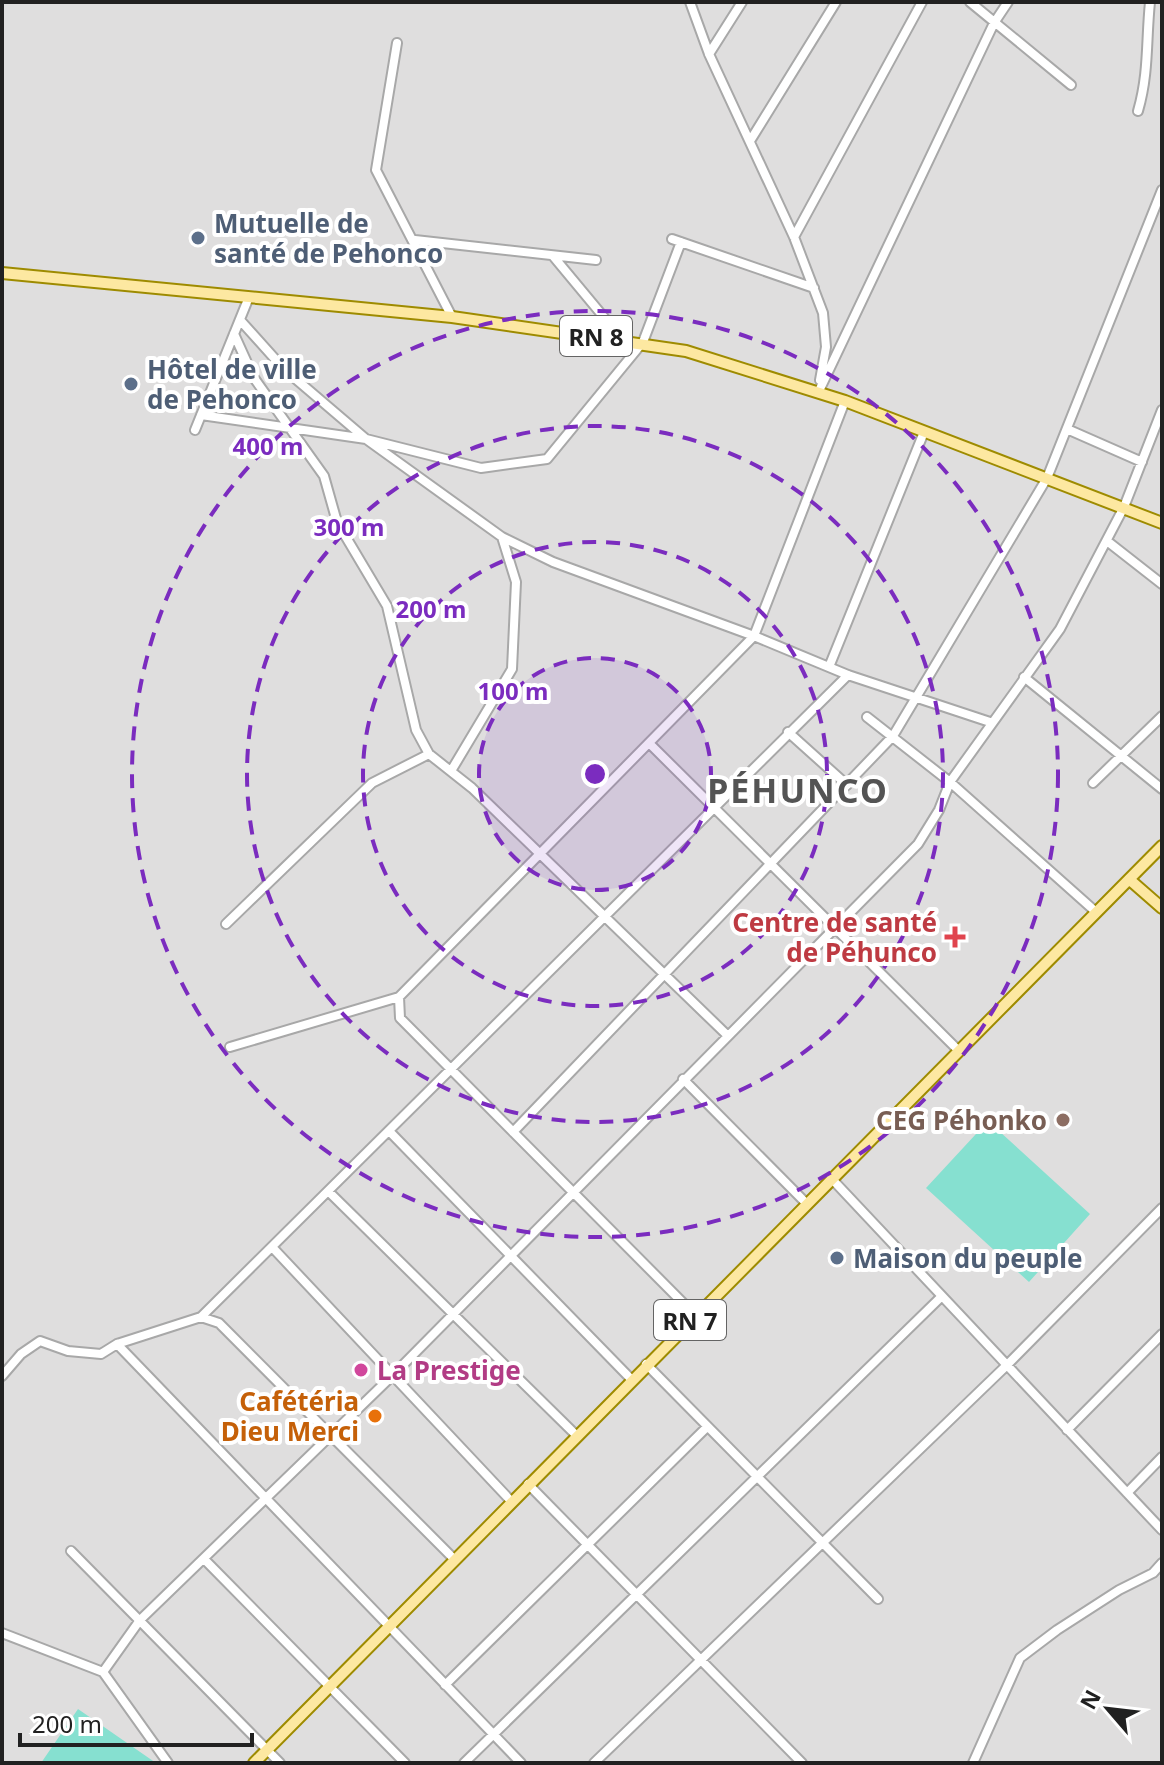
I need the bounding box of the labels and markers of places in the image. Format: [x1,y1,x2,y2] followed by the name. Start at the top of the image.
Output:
[214,205,443,271] place label: Mutuelle de santé de Pehonco
[189,229,207,247] marker: Mutuelle de santé de Pehonco
[147,351,317,417] place label: Hôtel de ville de Pehonco
[122,375,140,393] marker: Hôtel de ville de Pehonco
[581,760,609,788] centre of rings
[732,904,937,970] place label: Centre de santé de Péhunco
[944,926,966,948] marker: Centre de santé de Péhunco
[876,1102,1047,1138] place label: CEG Péhonko
[1054,1111,1072,1129] marker: CEG Péhonko
[853,1240,1082,1276] place label: Maison du peuple
[828,1249,846,1267] marker: Maison du peuple
[377,1352,521,1388] place label: La Prestige
[352,1361,370,1379] marker: La Prestige
[221,1383,359,1449] place label: Cafétéria Dieu Merci
[366,1407,384,1425] marker: Cafétéria Dieu Merci

